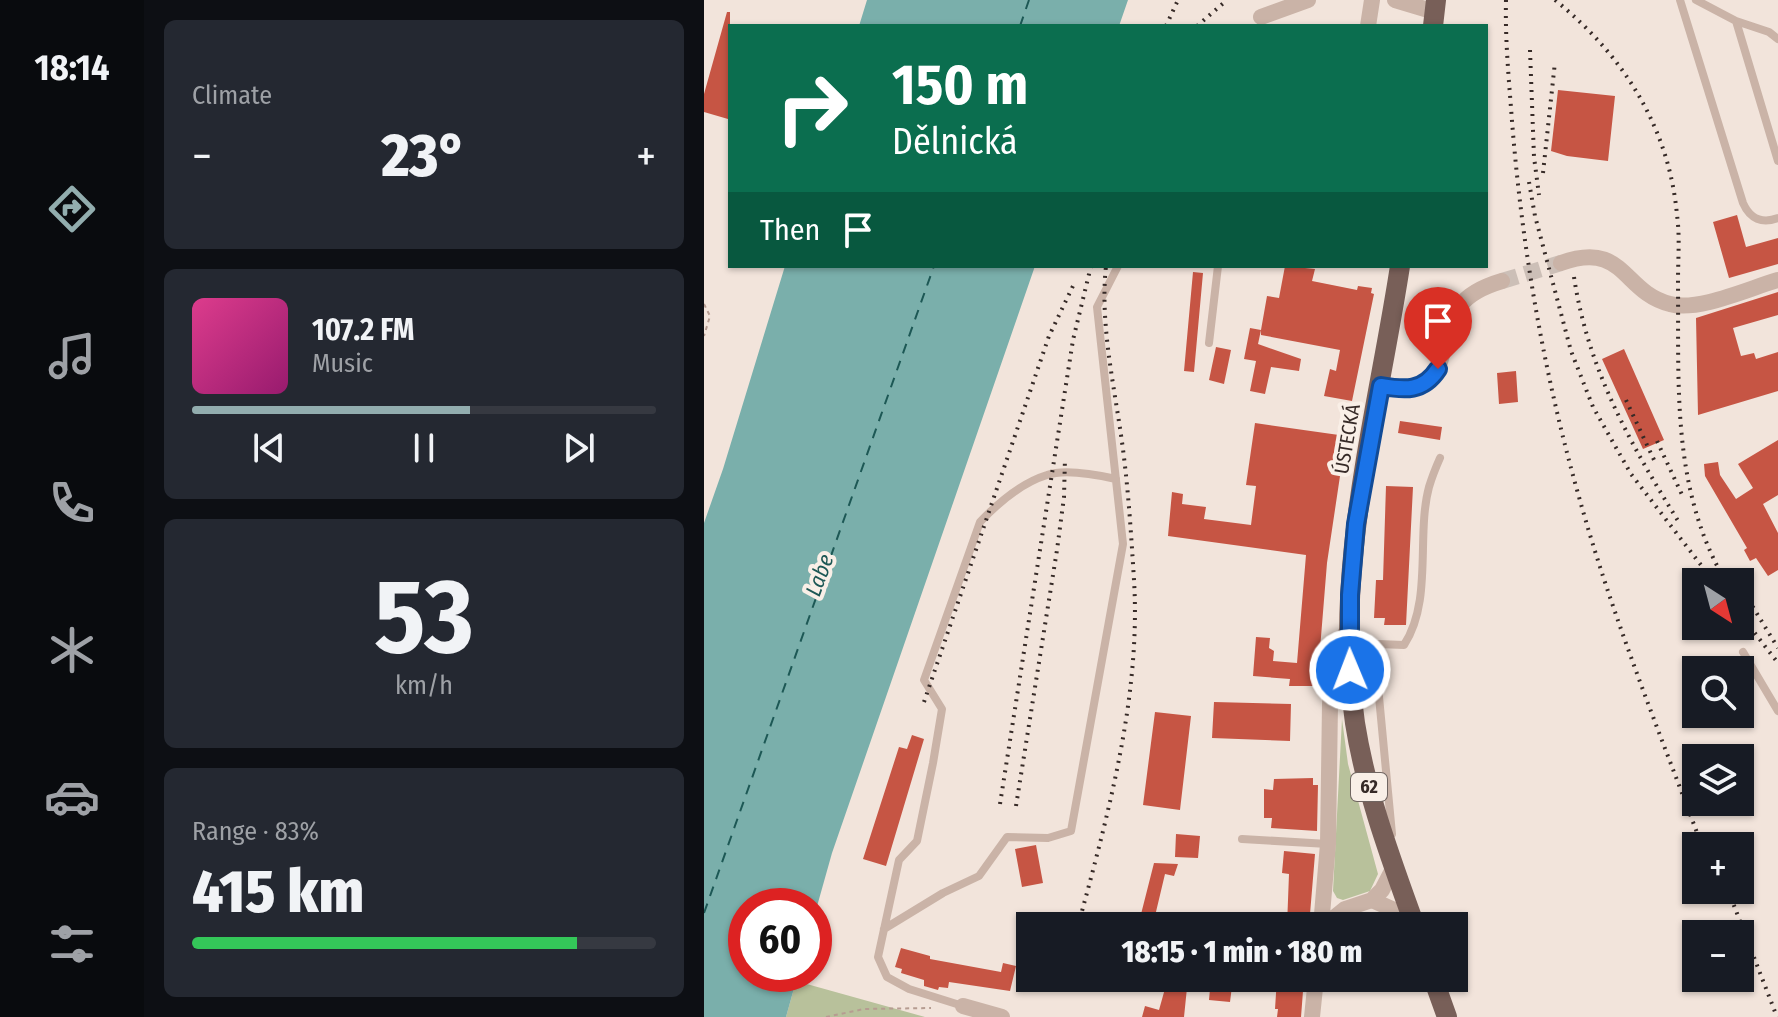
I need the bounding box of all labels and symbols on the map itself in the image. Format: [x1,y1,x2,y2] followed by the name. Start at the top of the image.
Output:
[1404,287,1472,369] pin
[1329,402,1365,476] street label: ÚSTECKÁ
[799,551,839,600] water label: Labe
[1682,568,1754,640] north arrow
[1308,628,1392,712] position arrow
[1351,773,1387,801] road number: 62
[728,888,832,992] speed limit sign: 60

